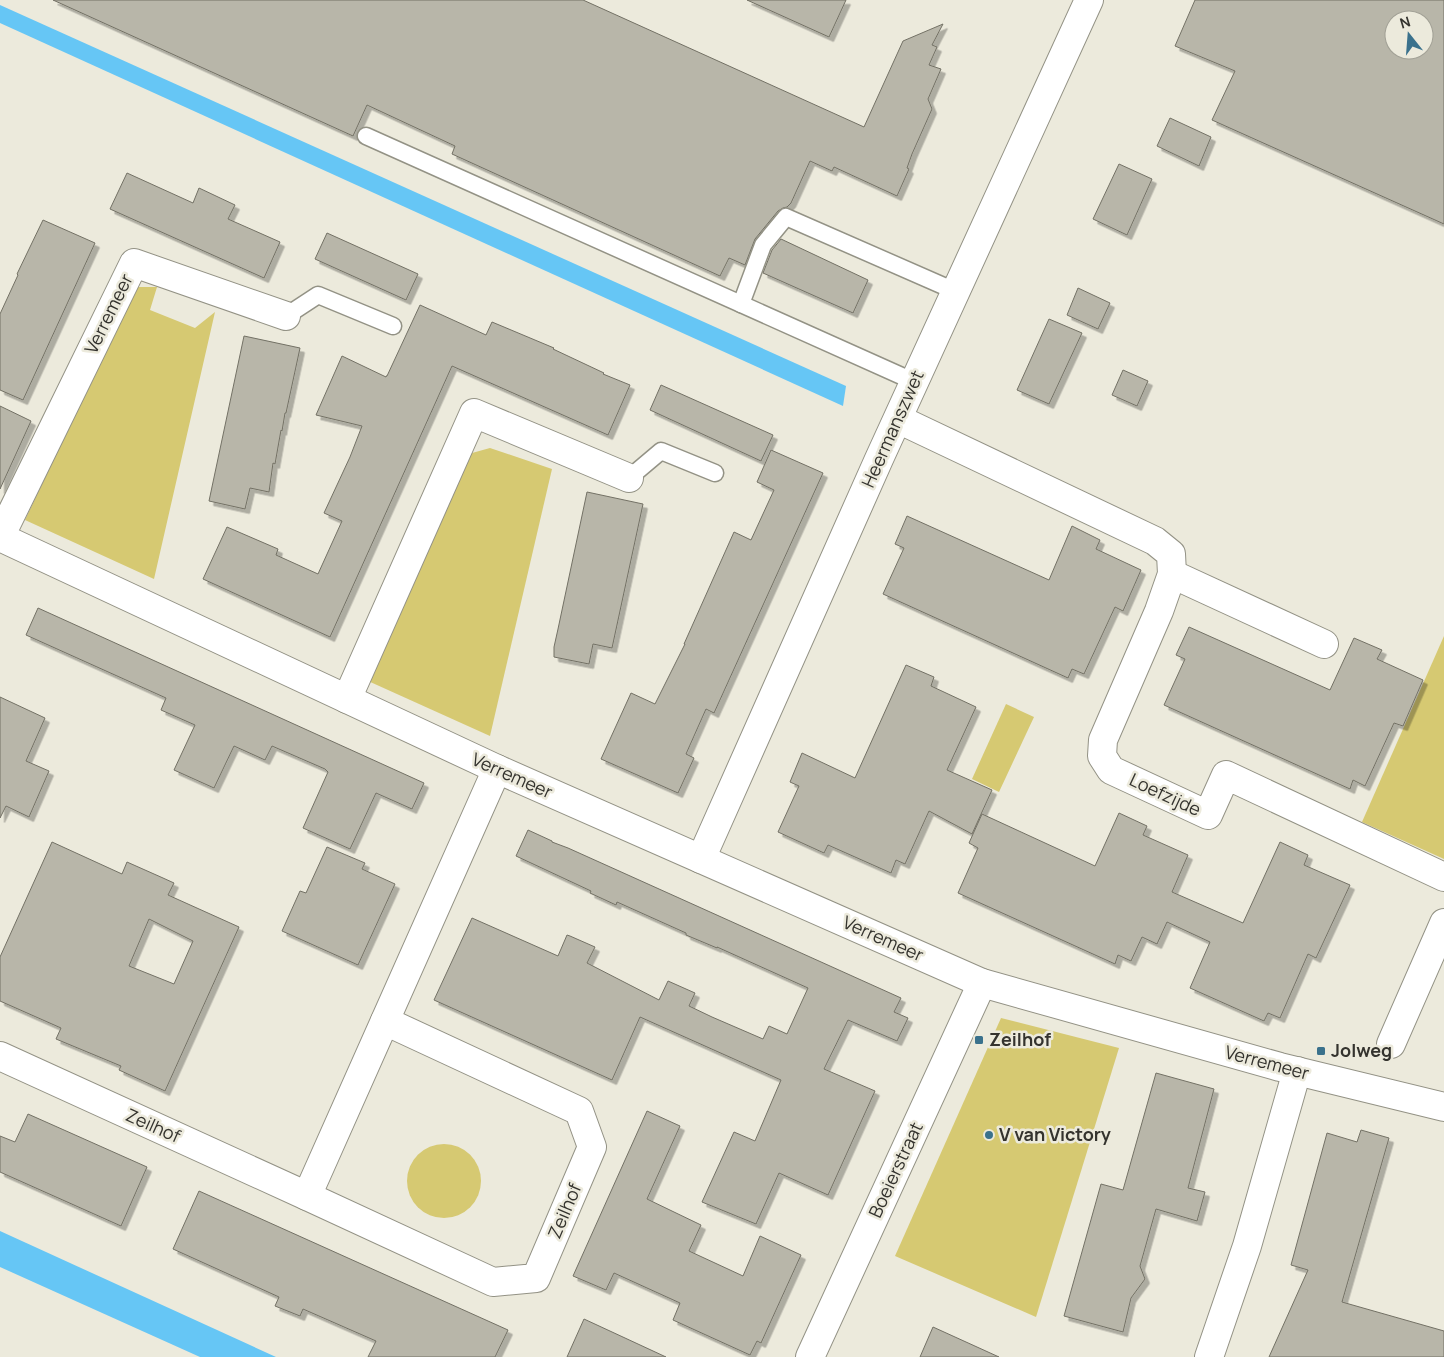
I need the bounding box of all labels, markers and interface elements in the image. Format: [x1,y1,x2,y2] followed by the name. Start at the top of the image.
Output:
[1384,10,1434,60] north arrow
[1397,12,1413,33] text: N
[78,269,138,358] street label: Verremeer
[856,366,929,491] street label: Heermanszwet
[468,747,557,804] street label: Verremeer
[1126,767,1205,821] street label: Loefzijde
[839,910,928,967] street label: Verremeer
[989,1027,1051,1051] place label: Zeilhof
[973,1034,985,1046] marker: Zeilhof
[1331,1038,1392,1062] place label: Jolweg
[1223,1039,1312,1085] street label: Verremeer
[1315,1045,1327,1057] marker: Jolweg
[122,1102,185,1148] street label: Zeilhof
[862,1118,928,1221] street label: Boeierstraat
[999,1122,1111,1146] place label: V van Victory
[983,1129,995,1141] marker: V van Victory
[542,1179,587,1242] street label: Zeilhof

